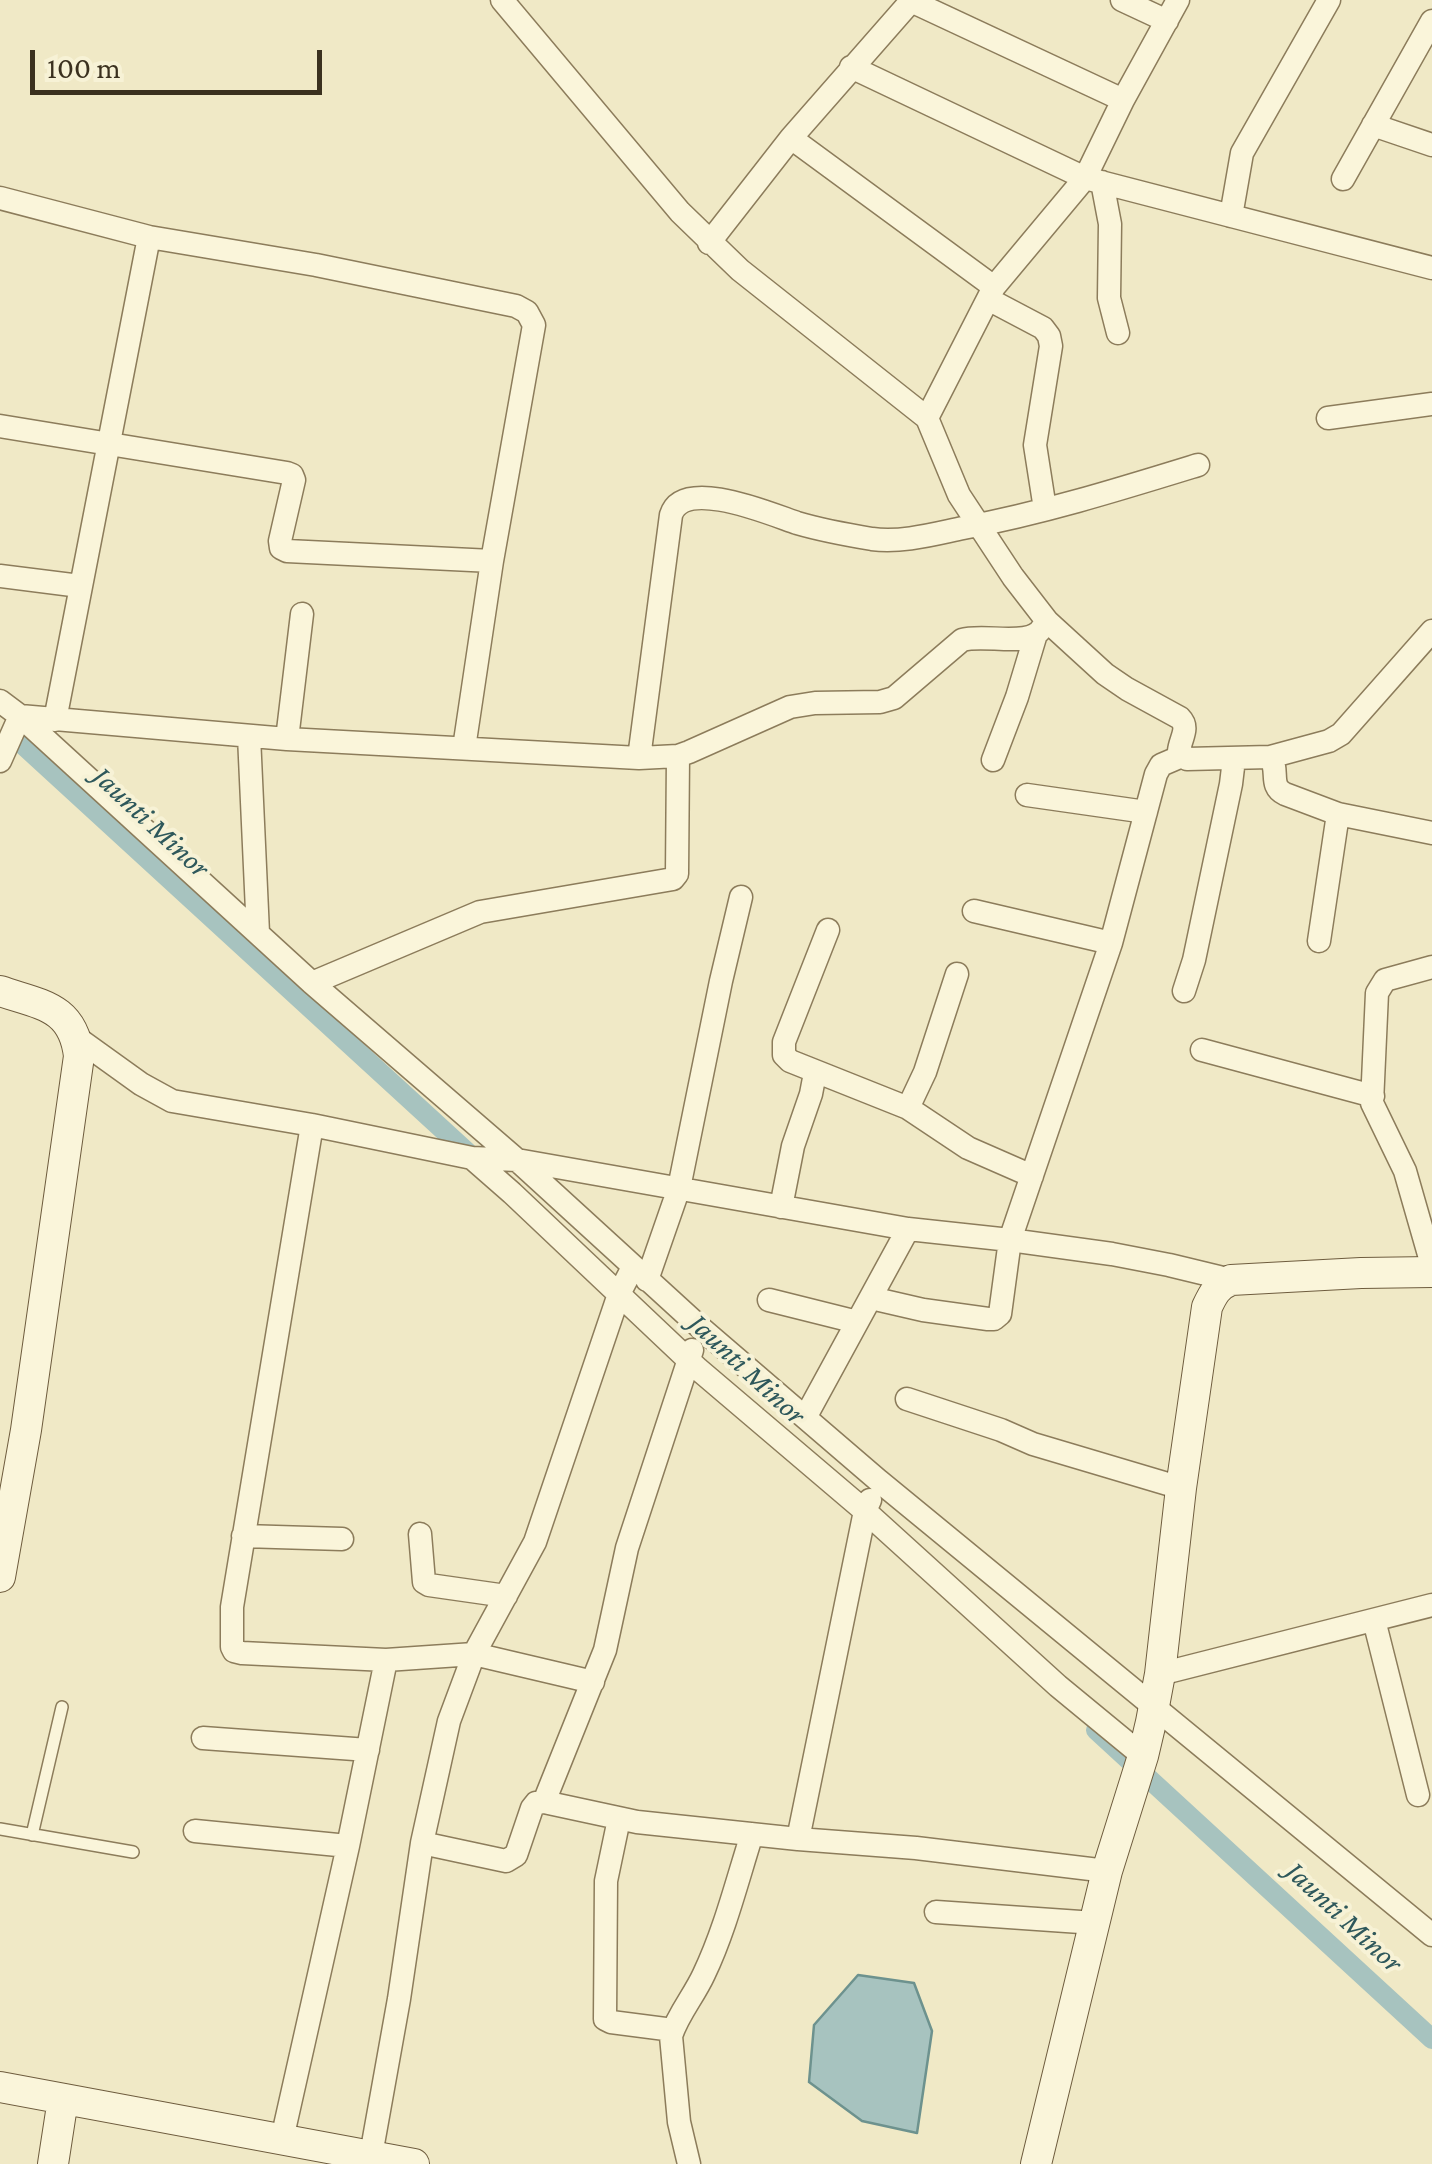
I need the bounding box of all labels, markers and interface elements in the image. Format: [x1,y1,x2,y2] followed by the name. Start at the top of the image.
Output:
[35,30,328,92] scale bar
[47,51,121,84] text: 100 m
[85,759,217,885] water label: Jaunti Minor
[681,1306,813,1432] water label: Jaunti Minor
[1278,1854,1410,1980] water label: Jaunti Minor

